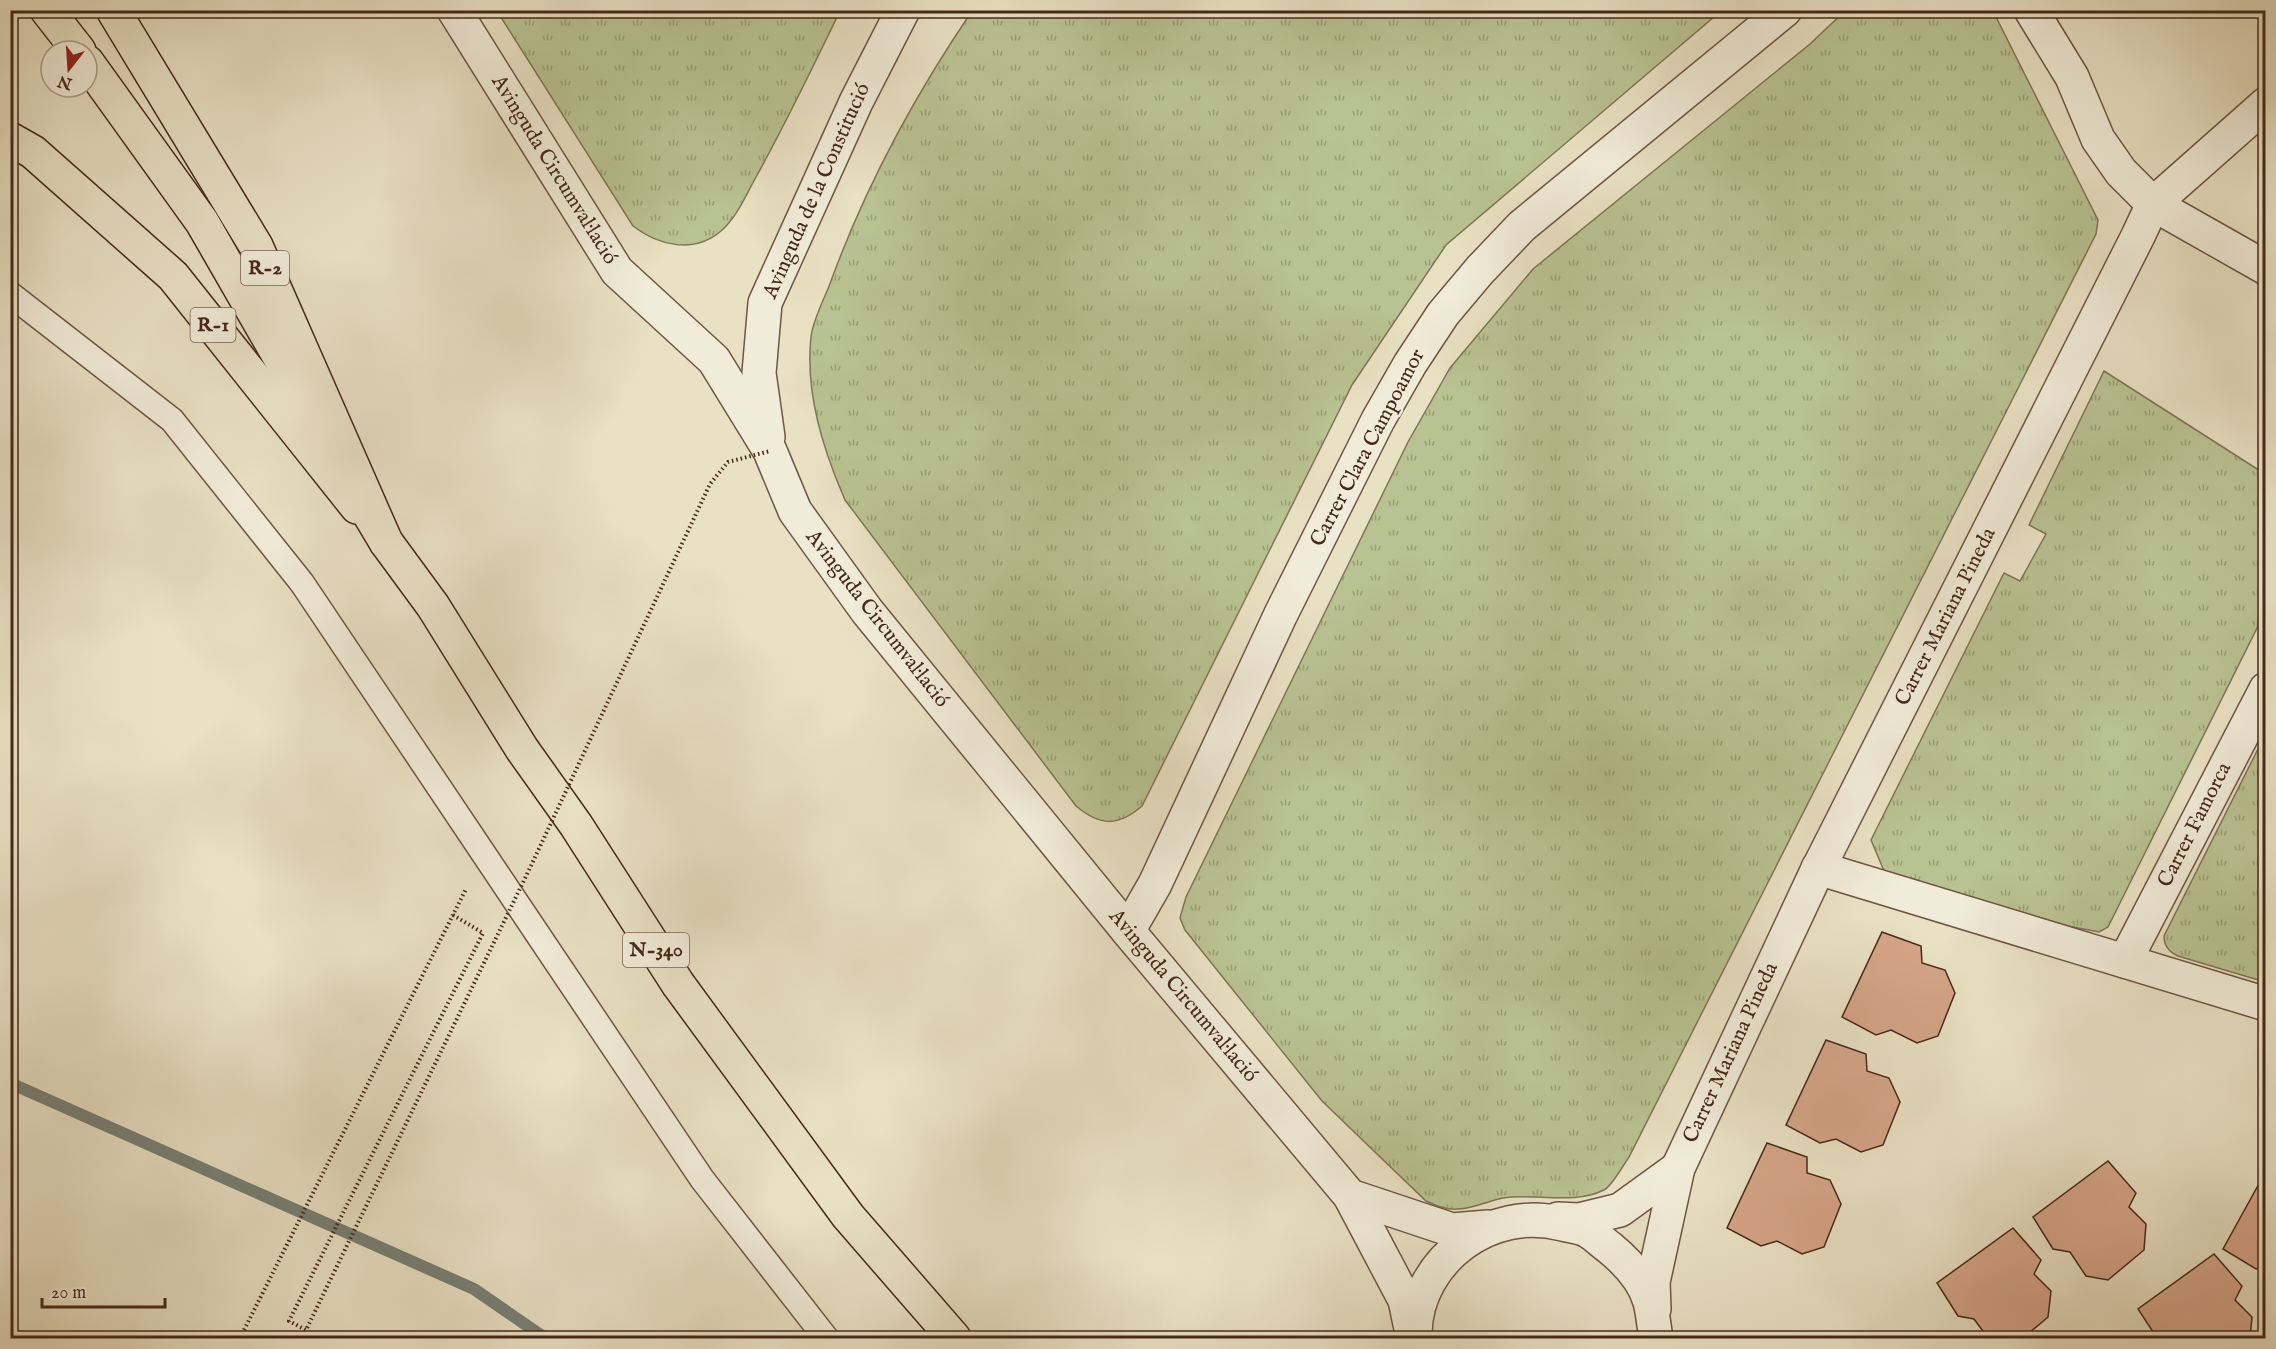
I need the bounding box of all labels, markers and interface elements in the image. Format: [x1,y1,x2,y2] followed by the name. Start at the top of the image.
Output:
[39,39,99,99] north arrow
[484,69,623,270] street label: Avinguda Circumval·lació
[56,70,76,93] text: N
[757,79,877,304] street label: Avinguda de la Constitució
[241,251,289,285] road number: R-2
[190,308,236,342] road number: R-1
[1304,344,1432,551] street label: Carrer Clara Campoamor
[1889,523,2003,711] street label: Carrer Mariana Pineda
[799,524,955,713] street label: Avinguda Circumval·lació
[2152,757,2238,892] street label: Carrer Famorca
[1102,903,1264,1088] street label: Avinguda Circumval·lació
[623,933,689,967] road number: N-340
[1677,957,1785,1148] street label: Carrer Mariana Pineda
[42,1271,165,1309] scale bar
[51,1282,86,1305] text: 20 m

